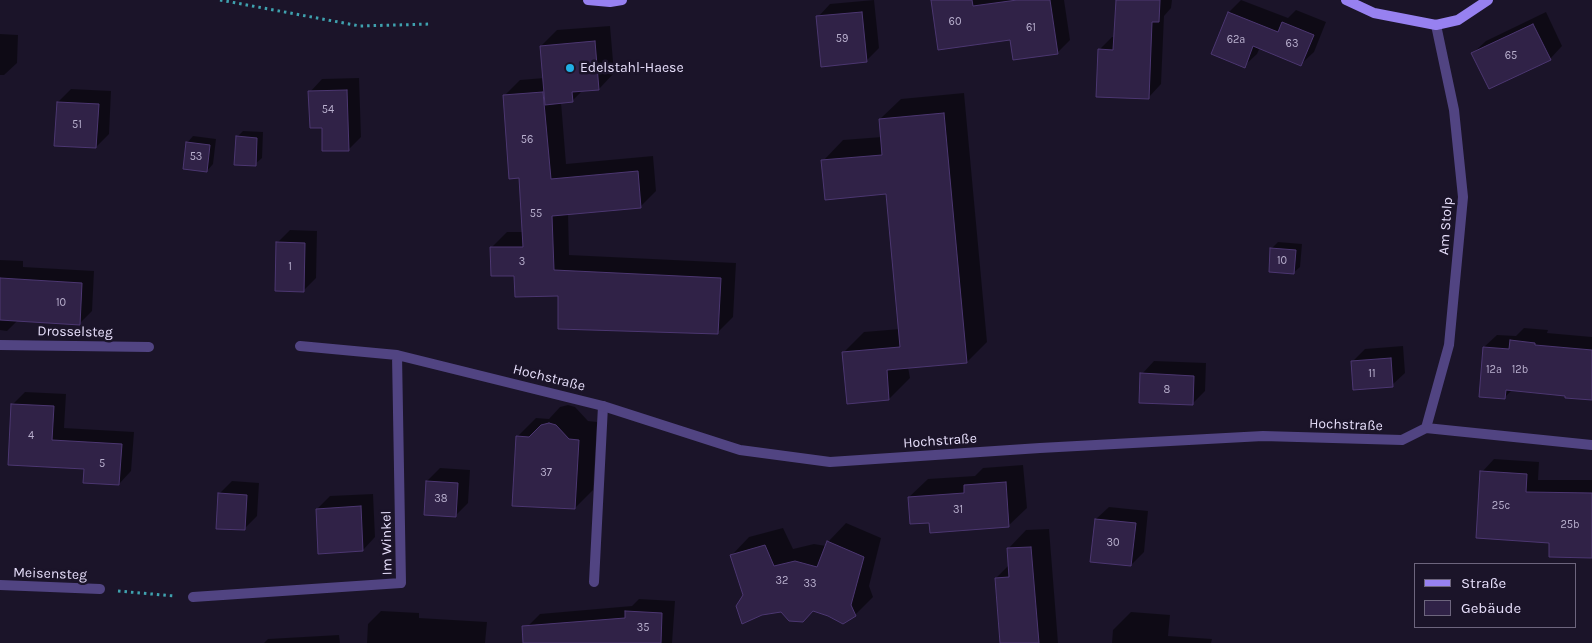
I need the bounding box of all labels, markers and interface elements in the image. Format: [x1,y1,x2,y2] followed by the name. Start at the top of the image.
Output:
[949,15,961,29] house number: 60
[1026,21,1036,35] house number: 61
[836,32,848,46] house number: 59
[1227,33,1245,47] house number: 62a
[1286,37,1298,51] house number: 63
[1505,49,1517,63] house number: 65
[580,60,684,76] place label: Edelstahl-Haese
[564,62,576,74] marker: Edelstahl-Haese
[322,103,334,117] house number: 54
[72,118,82,132] house number: 51
[521,133,533,147] house number: 56
[190,150,202,164] house number: 53
[1436,197,1456,255] street label: Am Stolp
[530,207,542,221] house number: 55
[1277,254,1287,268] house number: 10
[519,255,525,269] house number: 3
[288,260,292,274] house number: 1
[56,296,66,310] house number: 10
[37,323,113,341] street label: Drosselsteg
[511,361,587,395] street label: Hochstraße
[1486,363,1502,377] house number: 12a
[1512,363,1528,377] house number: 12b
[1368,367,1376,381] house number: 11
[1164,383,1170,397] house number: 8
[1309,415,1383,435] street label: Hochstraße
[28,429,34,443] house number: 4
[903,430,977,452] street label: Hochstraße
[99,457,105,471] house number: 5
[540,466,552,480] house number: 37
[434,492,448,506] house number: 38
[1492,499,1510,513] house number: 25c
[953,503,963,517] house number: 31
[378,511,396,575] street label: Im Winkel
[1560,518,1580,532] house number: 25b
[1106,536,1120,550] house number: 30
[1414,563,1577,628] legend
[13,564,87,584] street label: Meisensteg
[776,574,788,588] house number: 32
[1461,574,1506,592] text: Straße
[804,577,816,591] house number: 33
[1461,599,1521,617] text: Gebäude
[637,621,649,635] house number: 35

